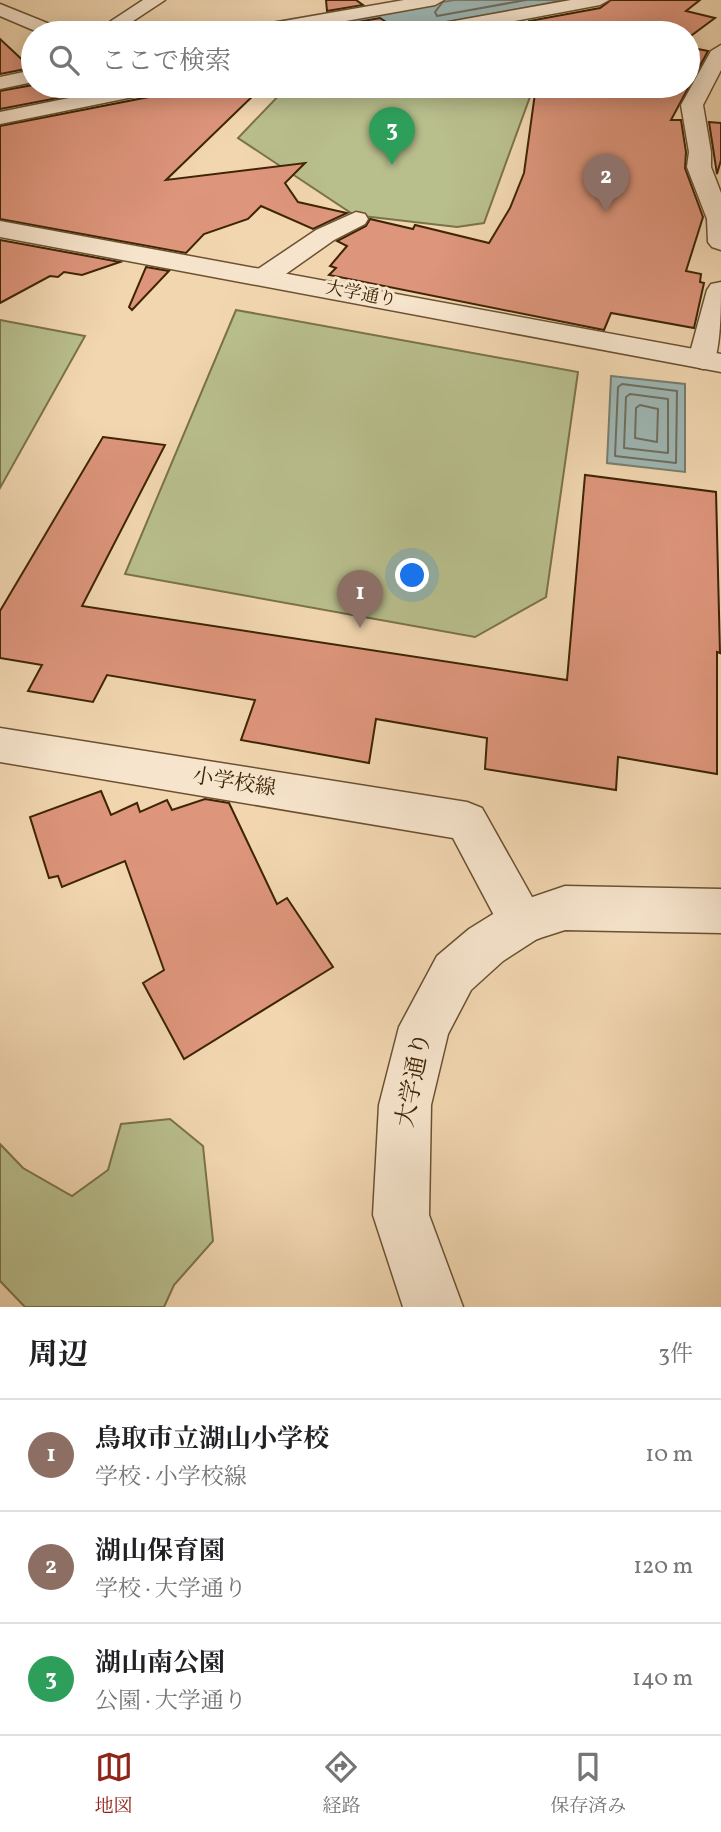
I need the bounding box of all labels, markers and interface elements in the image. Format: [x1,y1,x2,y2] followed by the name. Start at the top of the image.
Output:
[21,21,700,98] search box
[45,41,83,79] icon: search
[101,44,231,80] text: ここで検索
[369,107,415,165] pin: 3
[583,154,629,212] pin: 2
[323,276,399,314] street label: 大学通り
[395,558,429,592] your location
[337,570,383,628] pin: 1
[190,762,278,804] street label: 小学校線
[389,1030,441,1130] street label: 大学通り
[28,1335,88,1377] text: 周辺
[658,1339,693,1371] text: 3件
[95,1422,329,1458] text: 鳥取市立湖山小学校
[46,1439,56,1471] text: 1
[645,1439,693,1471] text: 10 m
[95,1462,247,1494] text: 学校 · 小学校線
[95,1534,225,1570] text: 湖山保育園
[45,1551,57,1583] text: 2
[633,1551,693,1583] text: 120 m
[95,1574,247,1606] text: 学校 · 大学通り
[95,1646,225,1682] text: 湖山南公園
[45,1663,57,1695] text: 3
[632,1663,693,1695] text: 140 m
[95,1686,247,1718] text: 公園 · 大学通り
[95,1748,133,1820] tab: 地図
[322,1748,360,1820] tab: 経路
[550,1748,626,1820] tab: 保存済み

